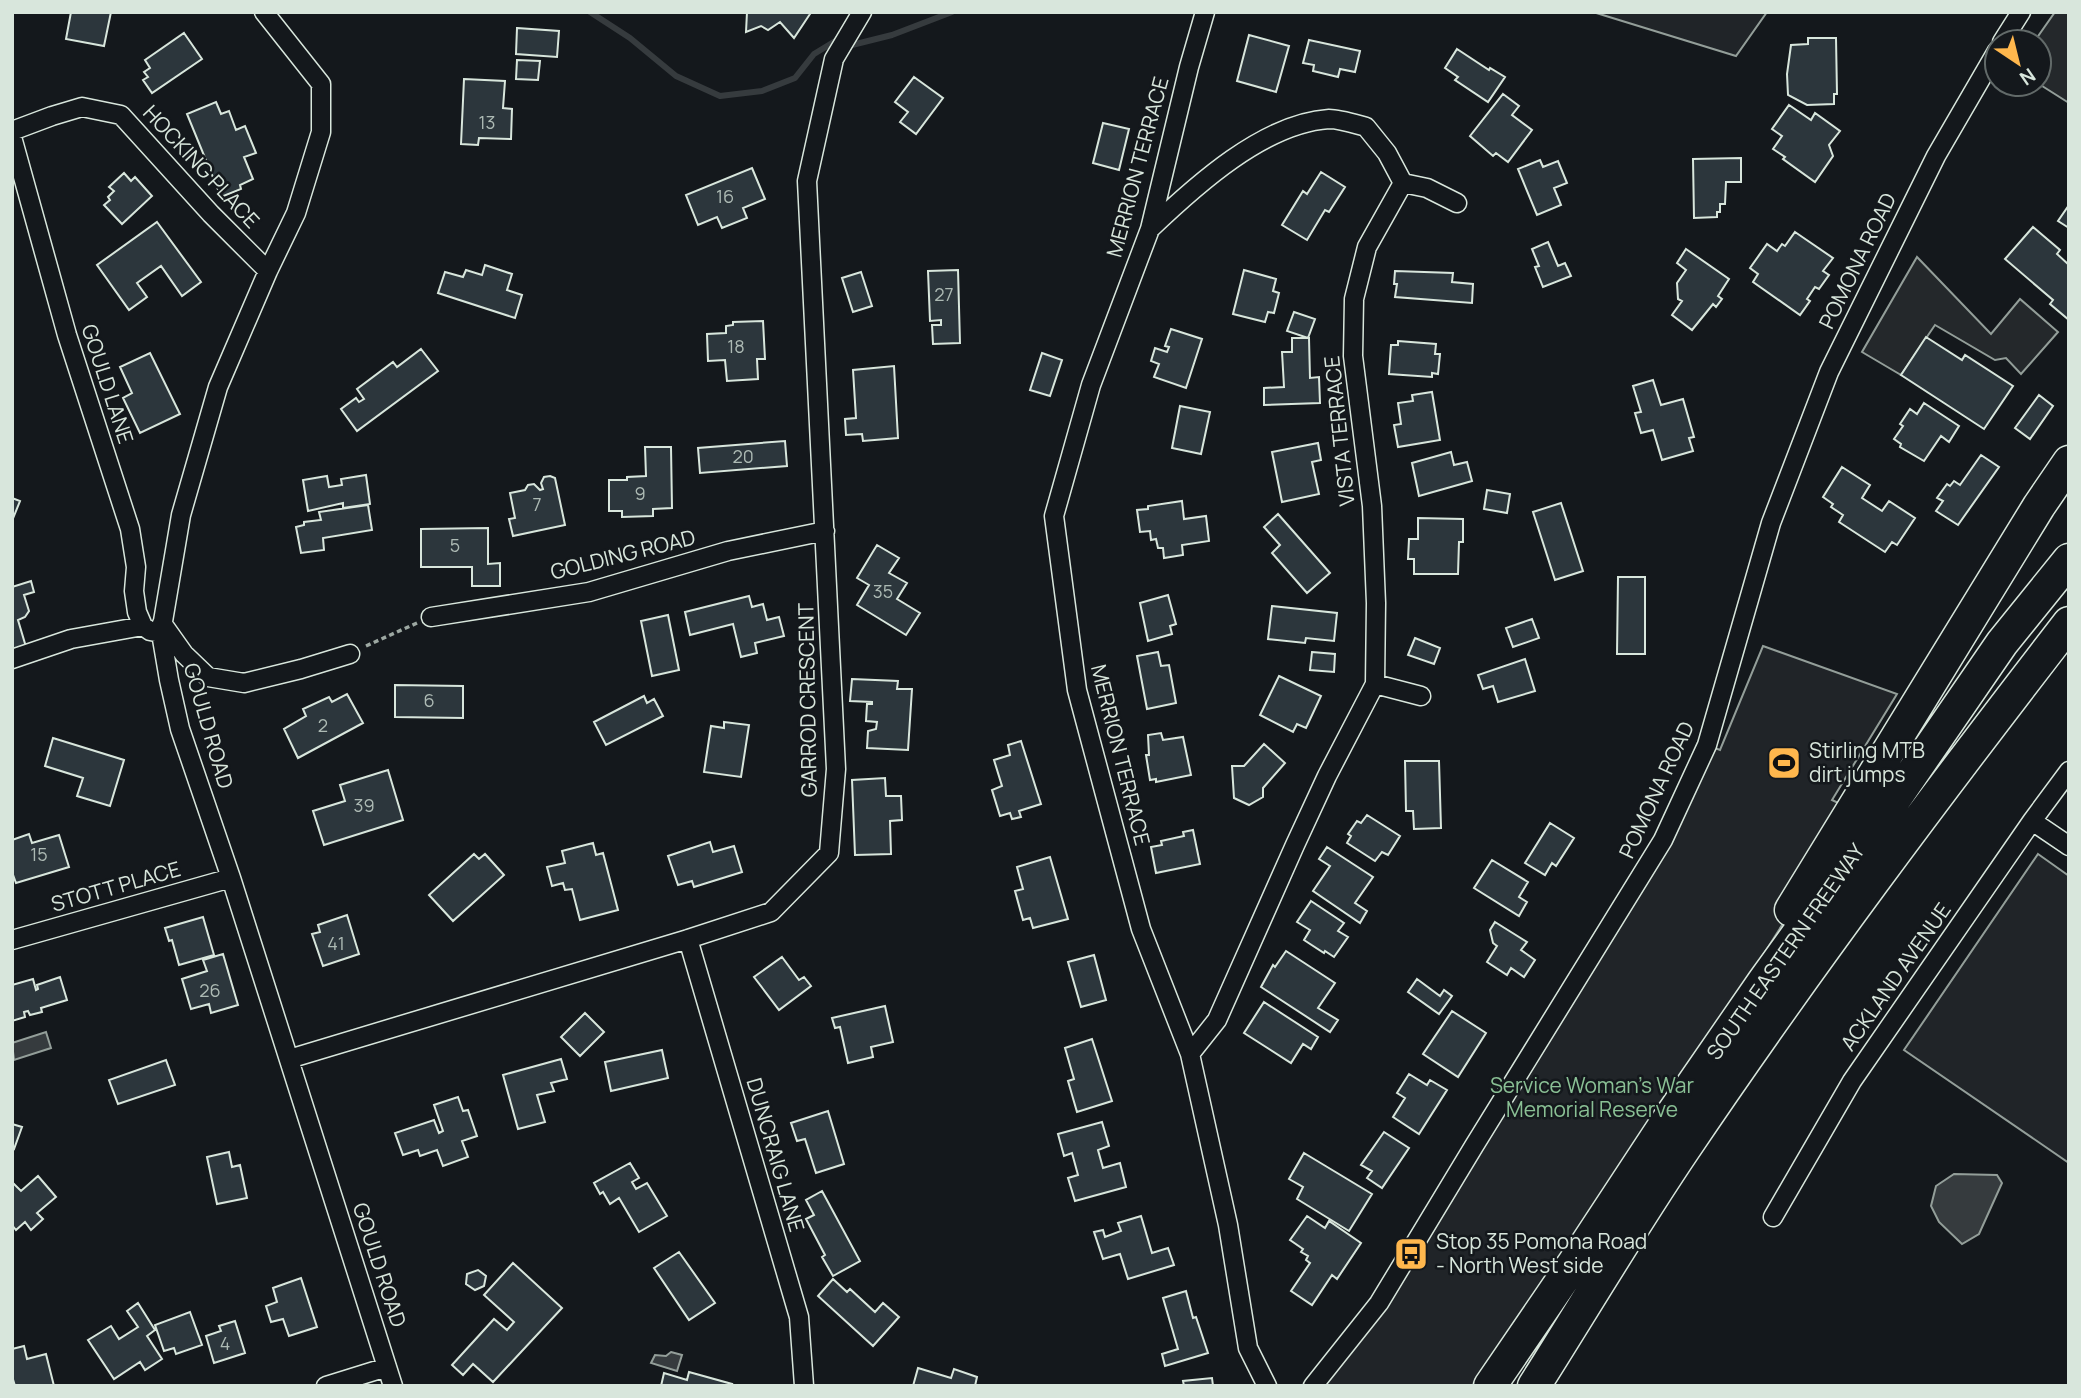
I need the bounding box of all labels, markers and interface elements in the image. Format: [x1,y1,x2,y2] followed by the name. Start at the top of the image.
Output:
[1983,28,2053,98] north arrow
[2015,62,2041,91] text: N
[1099,73,1175,260] street label: MERRION TERRACE
[137,99,266,234] street label: HOCKING PLACE
[479,110,495,134] house number: 13
[716,184,734,208] house number: 16
[1812,188,1902,333] street label: POMONA ROAD
[934,282,954,306] house number: 27
[75,320,140,447] street label: GOULD LANE
[727,334,745,358] house number: 18
[1317,355,1361,508] street label: VISTA TERRACE
[732,444,754,468] house number: 20
[634,481,646,505] house number: 9
[532,492,542,516] house number: 7
[547,522,698,586] street label: GOLDING ROAD
[450,533,460,557] house number: 5
[873,579,893,603] house number: 35
[791,602,823,797] street label: GARROD CRESCENT
[178,660,240,792] street label: GOULD ROAD
[1085,661,1157,848] street label: MERRION TERRACE
[423,688,435,712] house number: 6
[318,713,328,737] house number: 2
[1612,717,1700,863] street label: POMONA ROAD
[1809,736,1925,788] place label: Stirling MTB dirt jumps
[1765,744,1803,782] sports icon: Stirling MTB dirt jumps
[353,793,375,817] house number: 39
[1700,838,1871,1065] street label: SOUTH EASTERN FREEWAY
[30,842,48,866] house number: 15
[48,854,184,918] street label: STOTT PLACE
[1834,897,1957,1056] street label: ACKLAND AVENUE
[327,931,345,955] house number: 41
[199,978,221,1002] house number: 26
[1490,1071,1695,1123] park label: Service Woman's War Memorial Reserve
[741,1074,811,1235] street label: DUNCRAIG LANE
[347,1199,413,1330] street label: GOULD ROAD
[1436,1227,1647,1279] place label: Stop 35 Pomona Road - North West side
[1392,1235,1430,1273] bus stop icon: Stop 35 Pomona Road - North West side
[220,1331,230,1355] house number: 4

